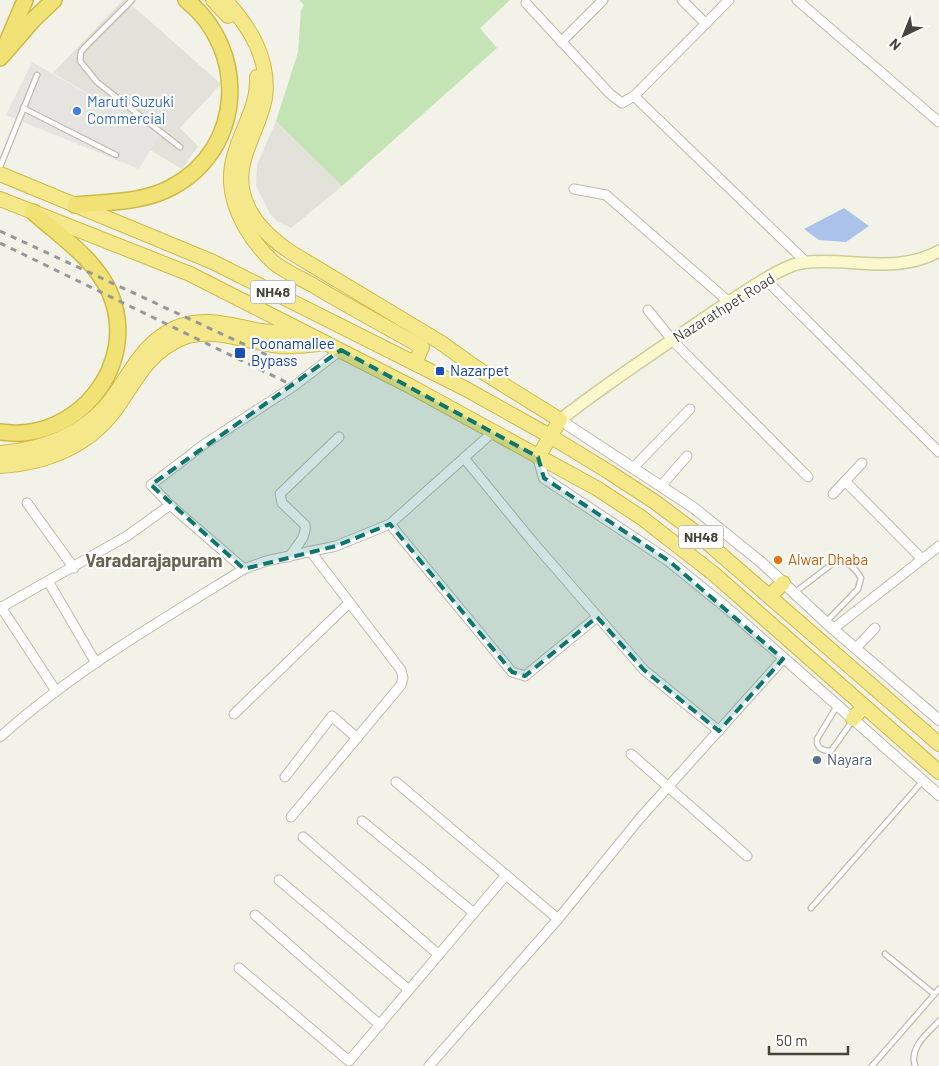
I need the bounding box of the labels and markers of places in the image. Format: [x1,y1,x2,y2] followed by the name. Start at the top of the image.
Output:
[87,92,174,127] place label: Maruti Suzuki Commercial
[71,105,83,117] marker: Maruti Suzuki Commercial
[251,334,335,369] place label: Poonamallee Bypass
[233,346,247,360] marker: Poonamallee Bypass
[450,361,509,379] place label: Nazarpet
[434,365,446,377] marker: Nazarpet
[788,550,868,568] place label: Alwar Dhaba
[772,554,784,566] marker: Alwar Dhaba
[827,750,872,768] place label: Nayara
[811,754,823,766] marker: Nayara

